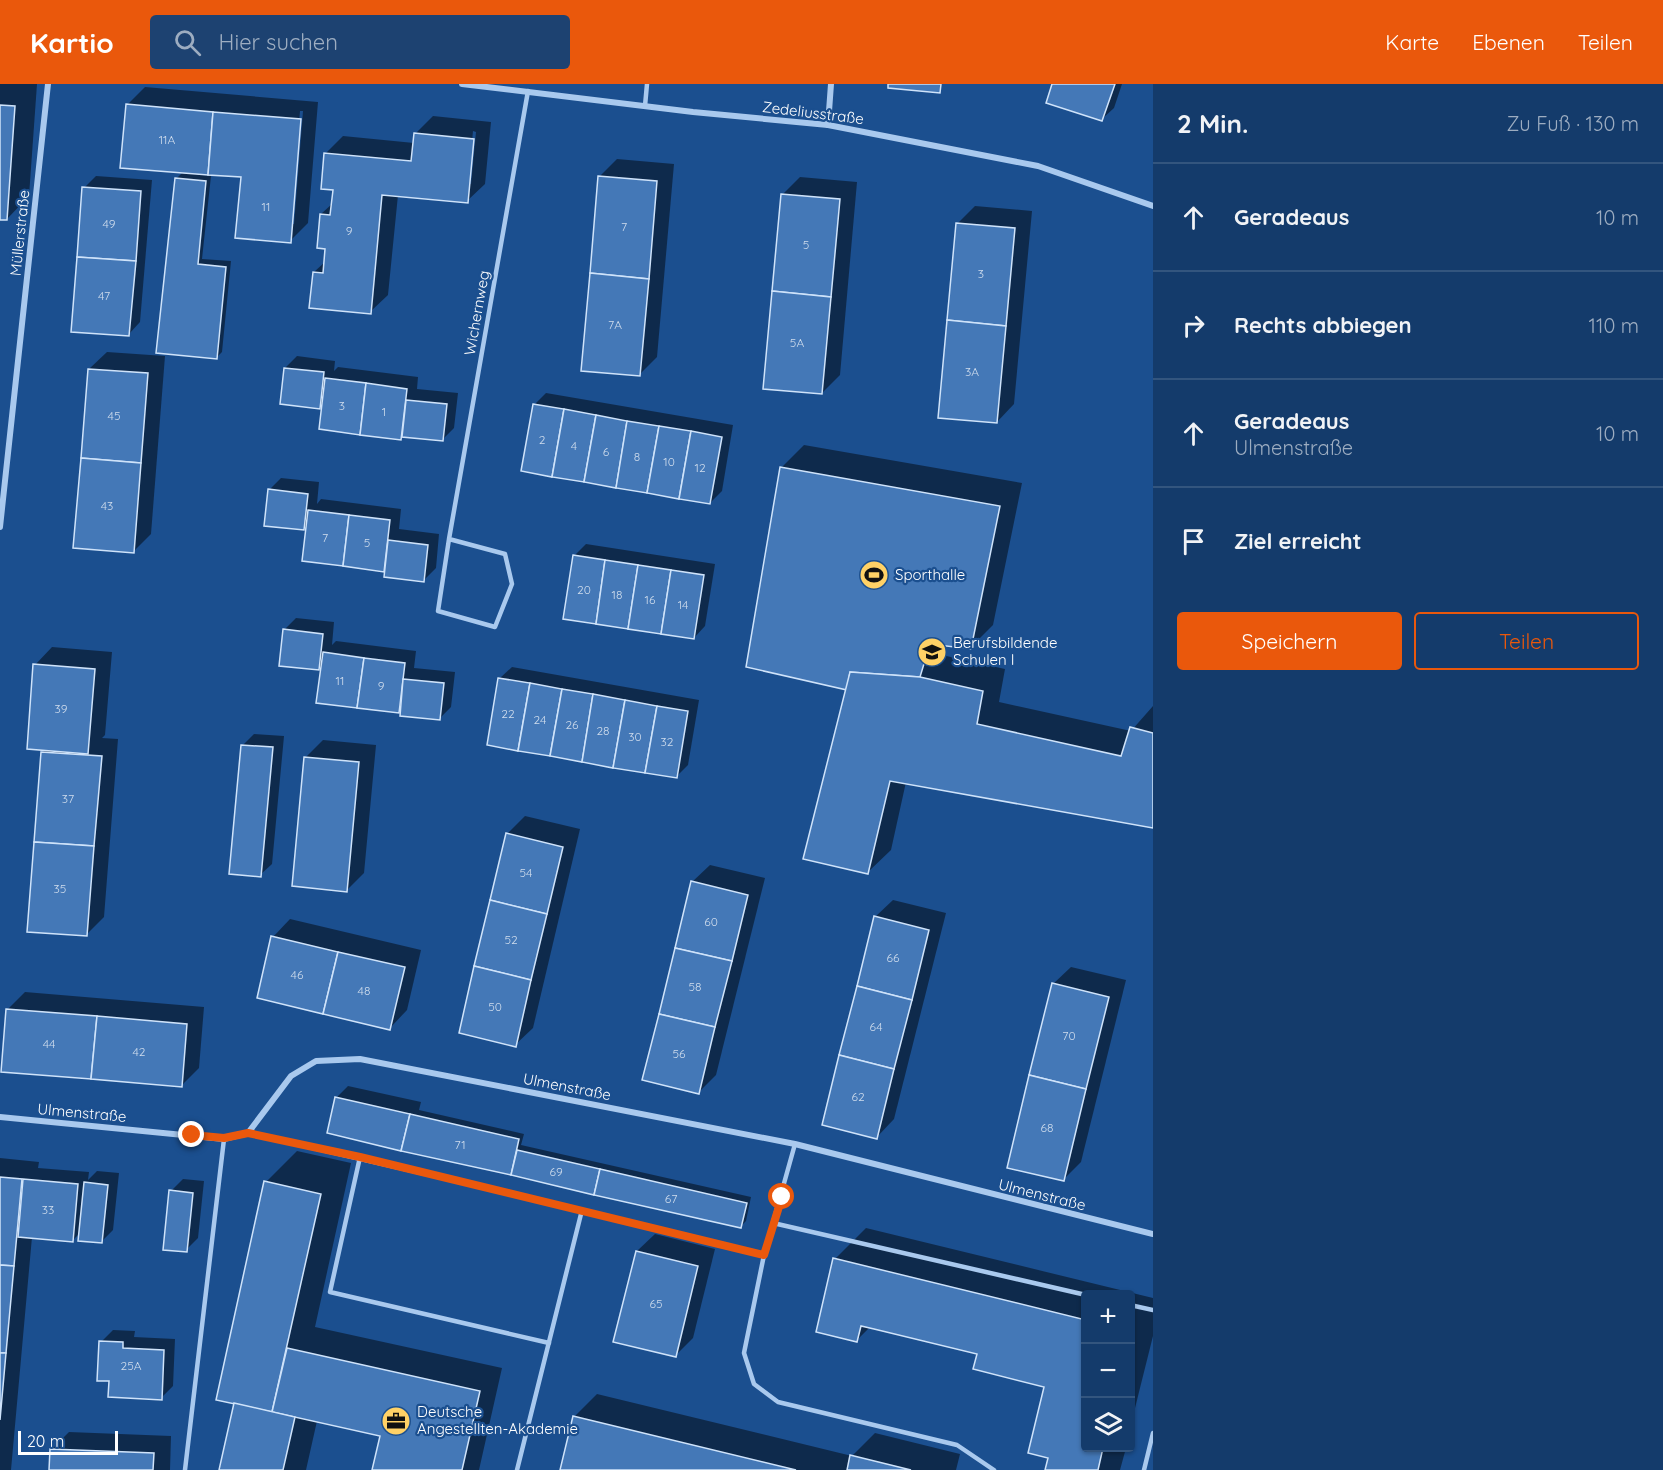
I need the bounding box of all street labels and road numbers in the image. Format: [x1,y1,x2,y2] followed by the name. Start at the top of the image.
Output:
[761,97,865,128] street label: Zedeliusstraße
[6,189,33,277] street label: Müllerstraße
[460,269,493,357] street label: Wichernweg
[521,1069,613,1104] street label: Ulmenstraße
[37,1099,127,1126] street label: Ulmenstraße
[996,1174,1088,1215] street label: Ulmenstraße

